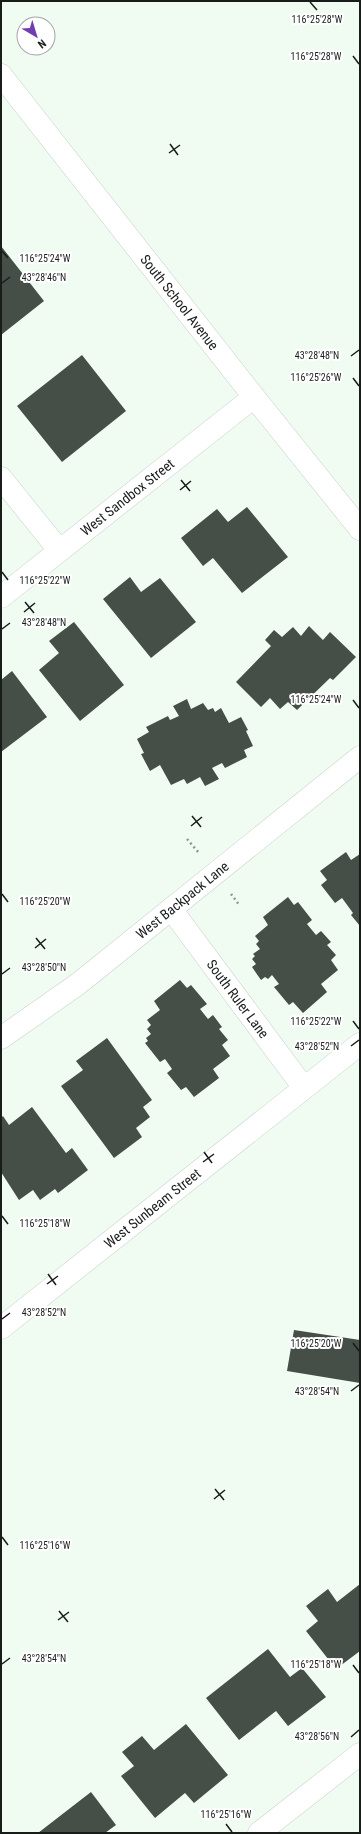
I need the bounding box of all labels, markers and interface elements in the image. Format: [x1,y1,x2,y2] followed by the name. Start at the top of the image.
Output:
[292,14,343,25] text: 116°25'28"W
[16,16,56,56] north arrow
[35,36,49,51] text: N
[291,51,342,62] text: 116°25'28"W
[137,251,222,353] street label: South School Avenue
[20,253,71,264] text: 116°25'24"W
[22,272,66,283] text: 43°28'46"N
[295,350,339,361] text: 43°28'48"N
[291,372,342,383] text: 116°25'26"W
[77,455,177,539] street label: West Sandbox Street
[20,575,71,586] text: 116°25'22"W
[22,617,66,628] text: 43°28'48"N
[291,694,342,705] text: 116°25'24"W
[133,858,232,942] street label: West Backpack Lane
[20,896,71,907] text: 116°25'20"W
[204,957,272,1042] street label: South Ruler Lane
[22,962,66,973] text: 43°28'50"N
[291,1016,342,1027] text: 116°25'22"W
[295,1041,339,1052] text: 43°28'52"N
[101,1165,204,1251] street label: West Sunbeam Street
[20,1218,71,1229] text: 116°25'18"W
[22,1307,66,1318] text: 43°28'52"N
[291,1338,342,1349] text: 116°25'20"W
[295,1386,339,1397] text: 43°28'54"N
[20,1540,71,1551] text: 116°25'16"W
[22,1653,66,1664] text: 43°28'54"N
[291,1659,342,1670] text: 116°25'18"W
[295,1731,339,1742] text: 43°28'56"N
[201,1809,252,1820] text: 116°25'16"W

